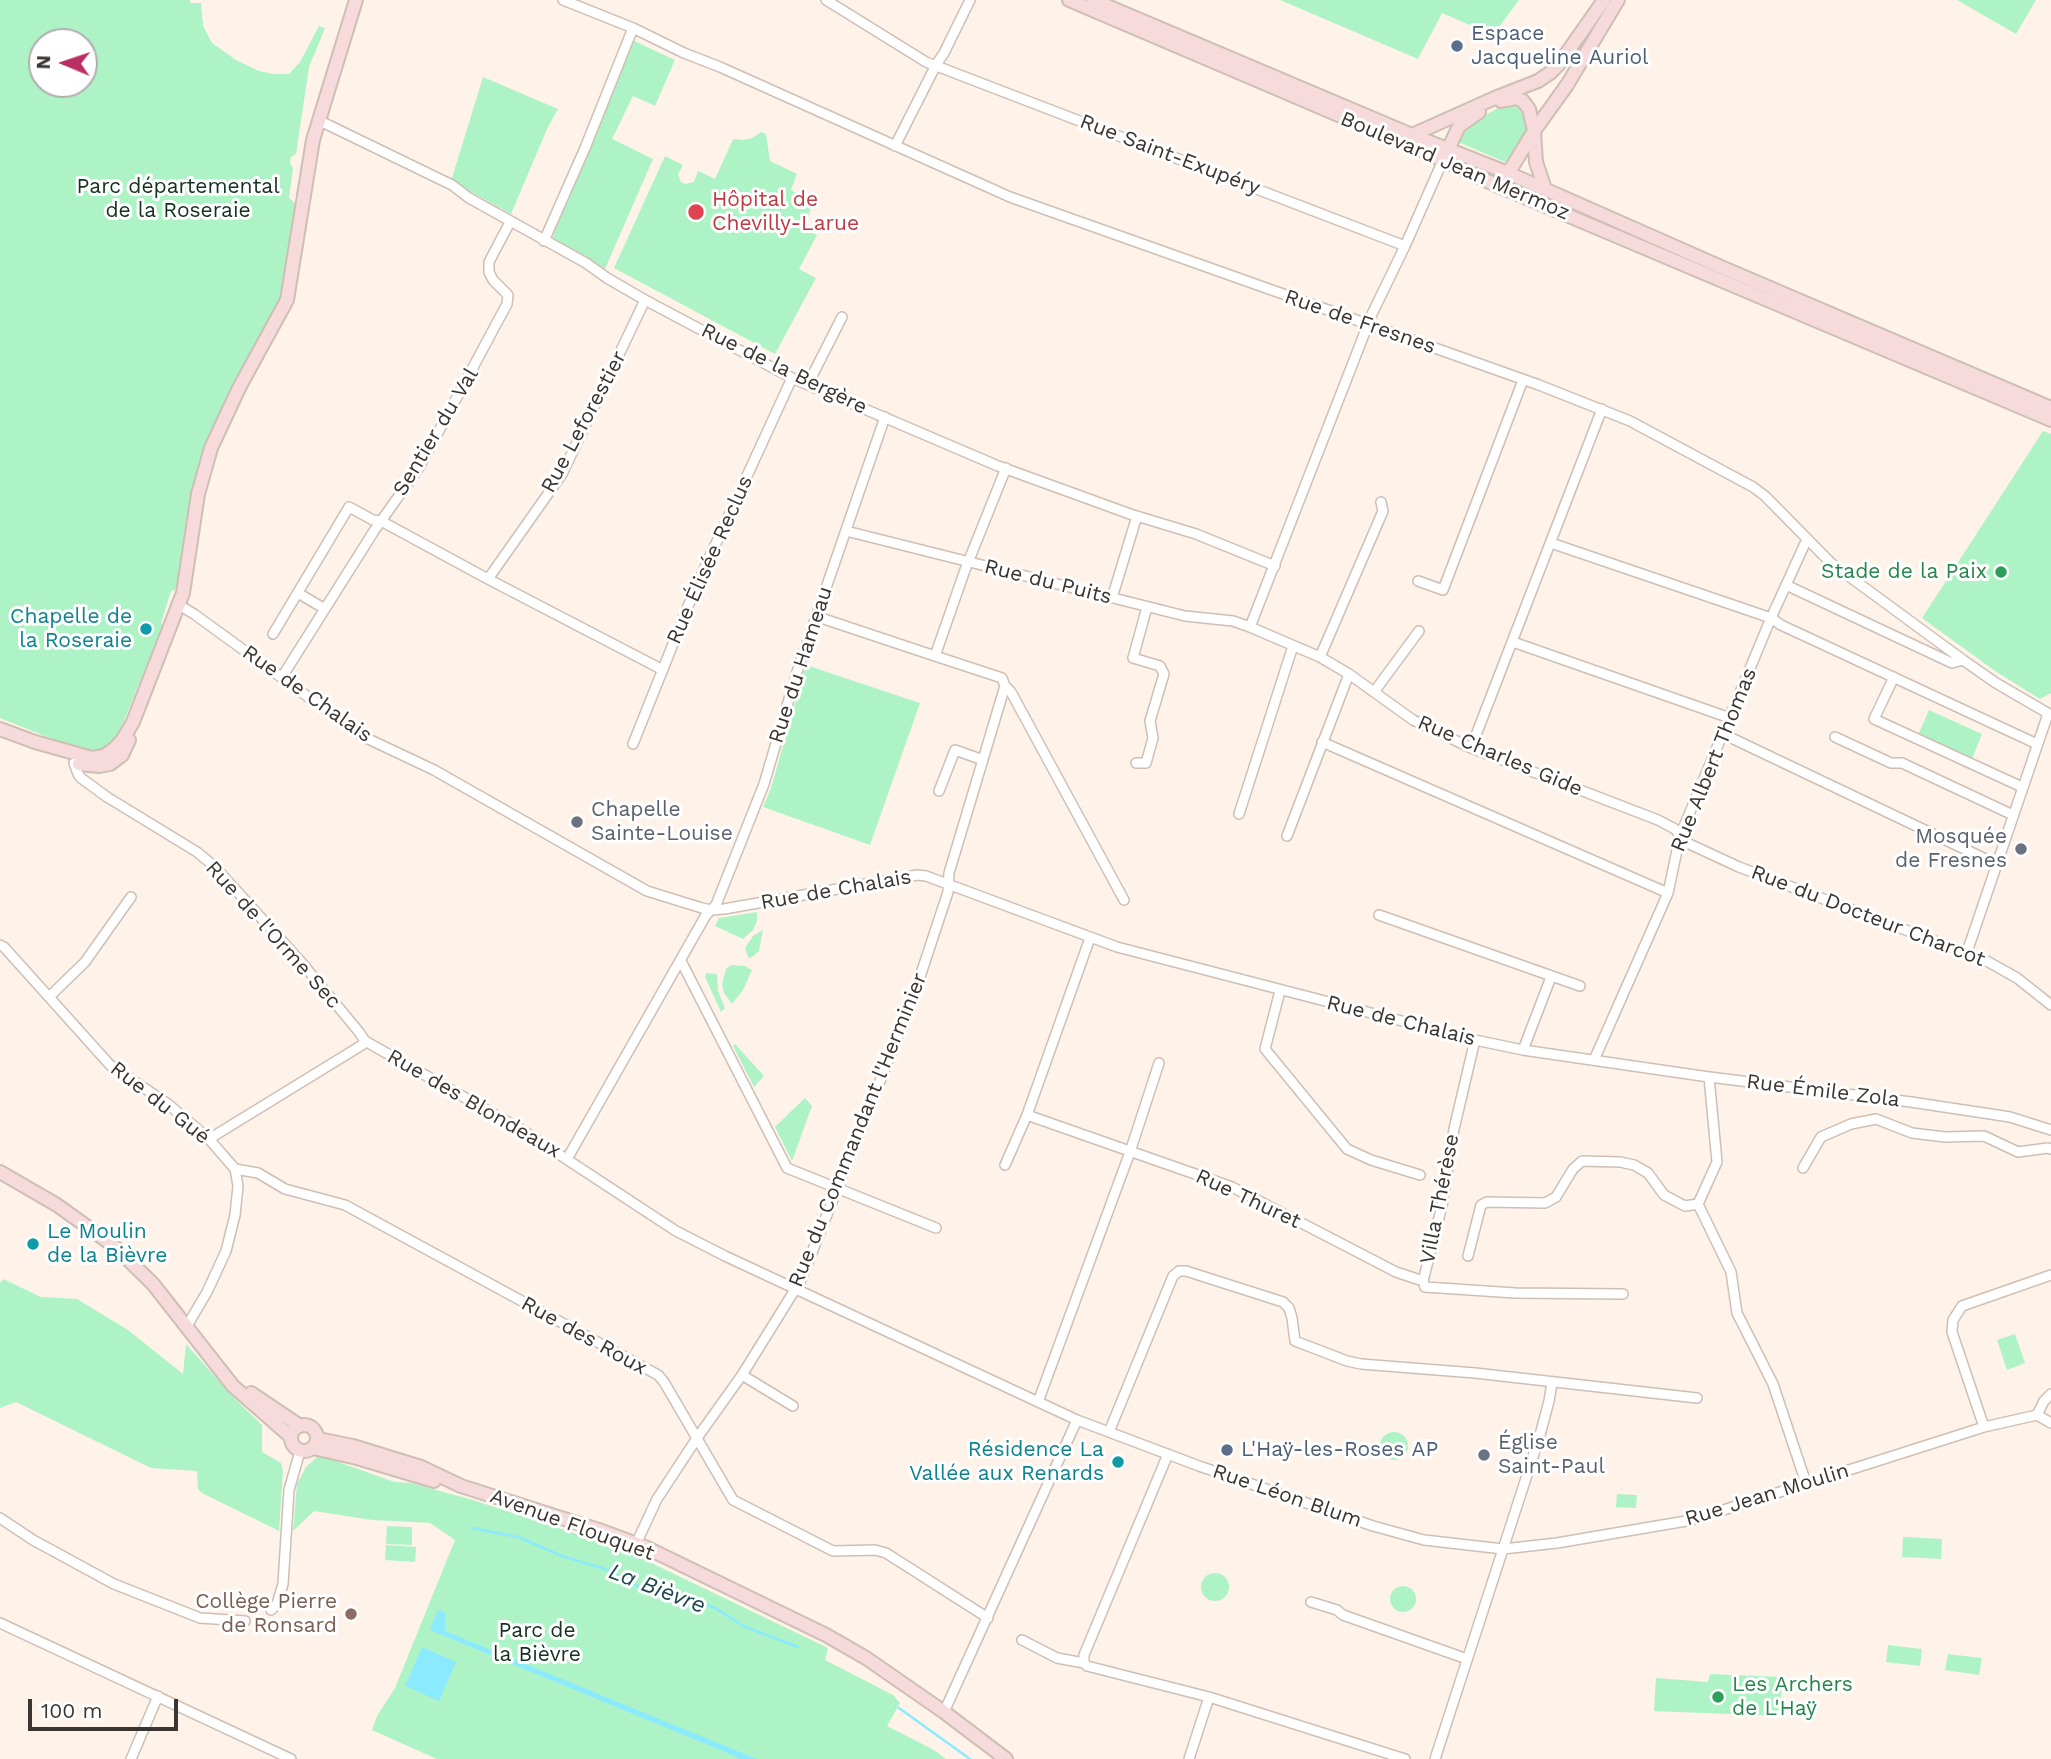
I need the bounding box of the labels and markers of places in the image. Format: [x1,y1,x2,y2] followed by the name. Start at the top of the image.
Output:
[1471,21,1648,71] place label: Espace Jacqueline Auriol
[1449,38,1465,54] marker: Espace Jacqueline Auriol
[712,187,859,237] place label: Hôpital de Chevilly-Larue
[686,202,706,222] marker: Hôpital de Chevilly-Larue
[1821,559,1987,585] place label: Stade de la Paix
[1993,564,2009,580] marker: Stade de la Paix
[10,604,132,654] place label: Chapelle de la Roseraie
[138,621,154,637] marker: Chapelle de la Roseraie
[591,797,733,847] place label: Chapelle Sainte-Louise
[569,814,585,830] marker: Chapelle Sainte-Louise
[1895,824,2007,874] place label: Mosquée de Fresnes
[2013,841,2029,857] marker: Mosquée de Fresnes
[47,1219,167,1269] place label: Le Moulin de la Bièvre
[25,1236,41,1252] marker: Le Moulin de la Bièvre
[1498,1430,1605,1480] place label: Église Saint-Paul
[909,1437,1104,1487] place label: Résidence La Vallée aux Renards
[1241,1437,1438,1463] place label: L'Haÿ-les-Roses AP
[1219,1442,1235,1458] marker: L'Haÿ-les-Roses AP
[1476,1447,1492,1463] marker: Église Saint-Paul
[1110,1454,1126,1470] marker: Résidence La Vallée aux Renards
[195,1589,337,1639] place label: Collège Pierre de Ronsard
[343,1606,359,1622] marker: Collège Pierre de Ronsard
[1732,1672,1853,1722] place label: Les Archers de L'Haÿ
[1710,1689,1726,1705] marker: Les Archers de L'Haÿ

